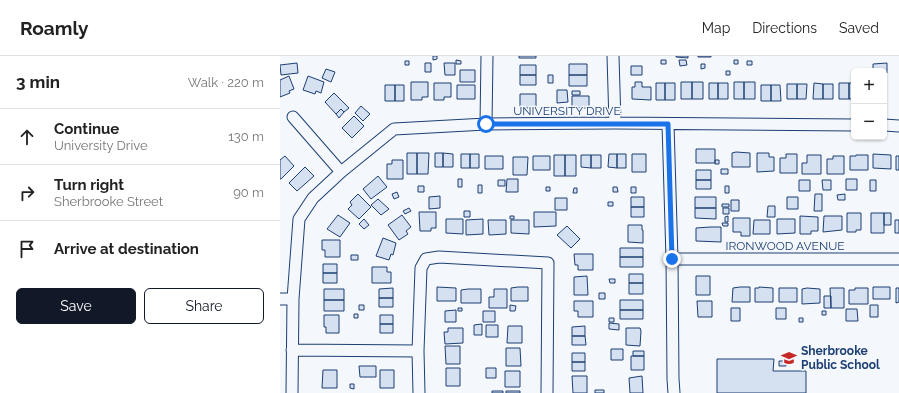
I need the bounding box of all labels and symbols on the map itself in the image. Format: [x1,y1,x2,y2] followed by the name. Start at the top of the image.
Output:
[513,104,621,118] street label: UNIVERSITY DRIVE
[477,115,495,133] route start
[725,239,845,253] street label: IRONWOOD AVENUE
[663,250,681,268] route end
[801,344,880,372] place label: Sherbrooke Public School
[780,349,798,367] school or university icon: Sherbrooke Public School

